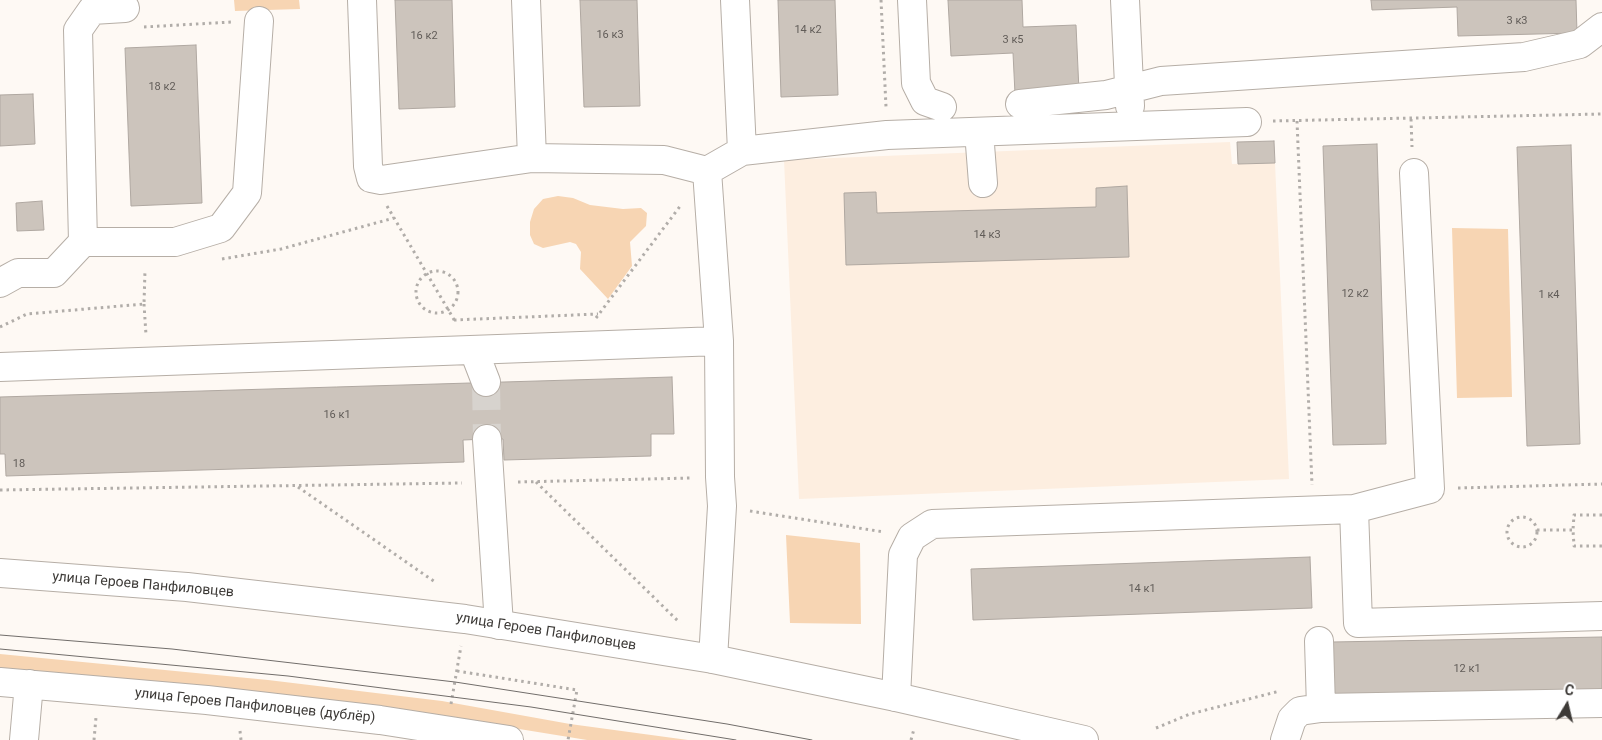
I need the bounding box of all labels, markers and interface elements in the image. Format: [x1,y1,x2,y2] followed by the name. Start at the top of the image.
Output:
[1506,14,1528,28] house number: 3 к3
[794,23,822,37] house number: 14 к2
[596,28,624,42] house number: 16 к3
[410,29,438,43] house number: 16 к2
[1002,33,1024,47] house number: 3 к5
[148,80,176,94] house number: 18 к2
[973,228,1001,242] house number: 14 к3
[1341,287,1369,301] house number: 12 к2
[1538,288,1560,302] house number: 1 к4
[323,408,351,422] house number: 16 к1
[13,457,25,471] house number: 18
[51,569,235,601] street label: улица Героев Панфиловцев
[1128,582,1156,596] house number: 14 к1
[455,609,637,655] street label: улица Героев Панфиловцев
[1453,662,1481,676] house number: 12 к1
[1542,680,1592,730] north arrow
[1564,682,1575,699] text: С
[134,685,376,727] street label: улица Героев Панфиловцев (дублёр)

